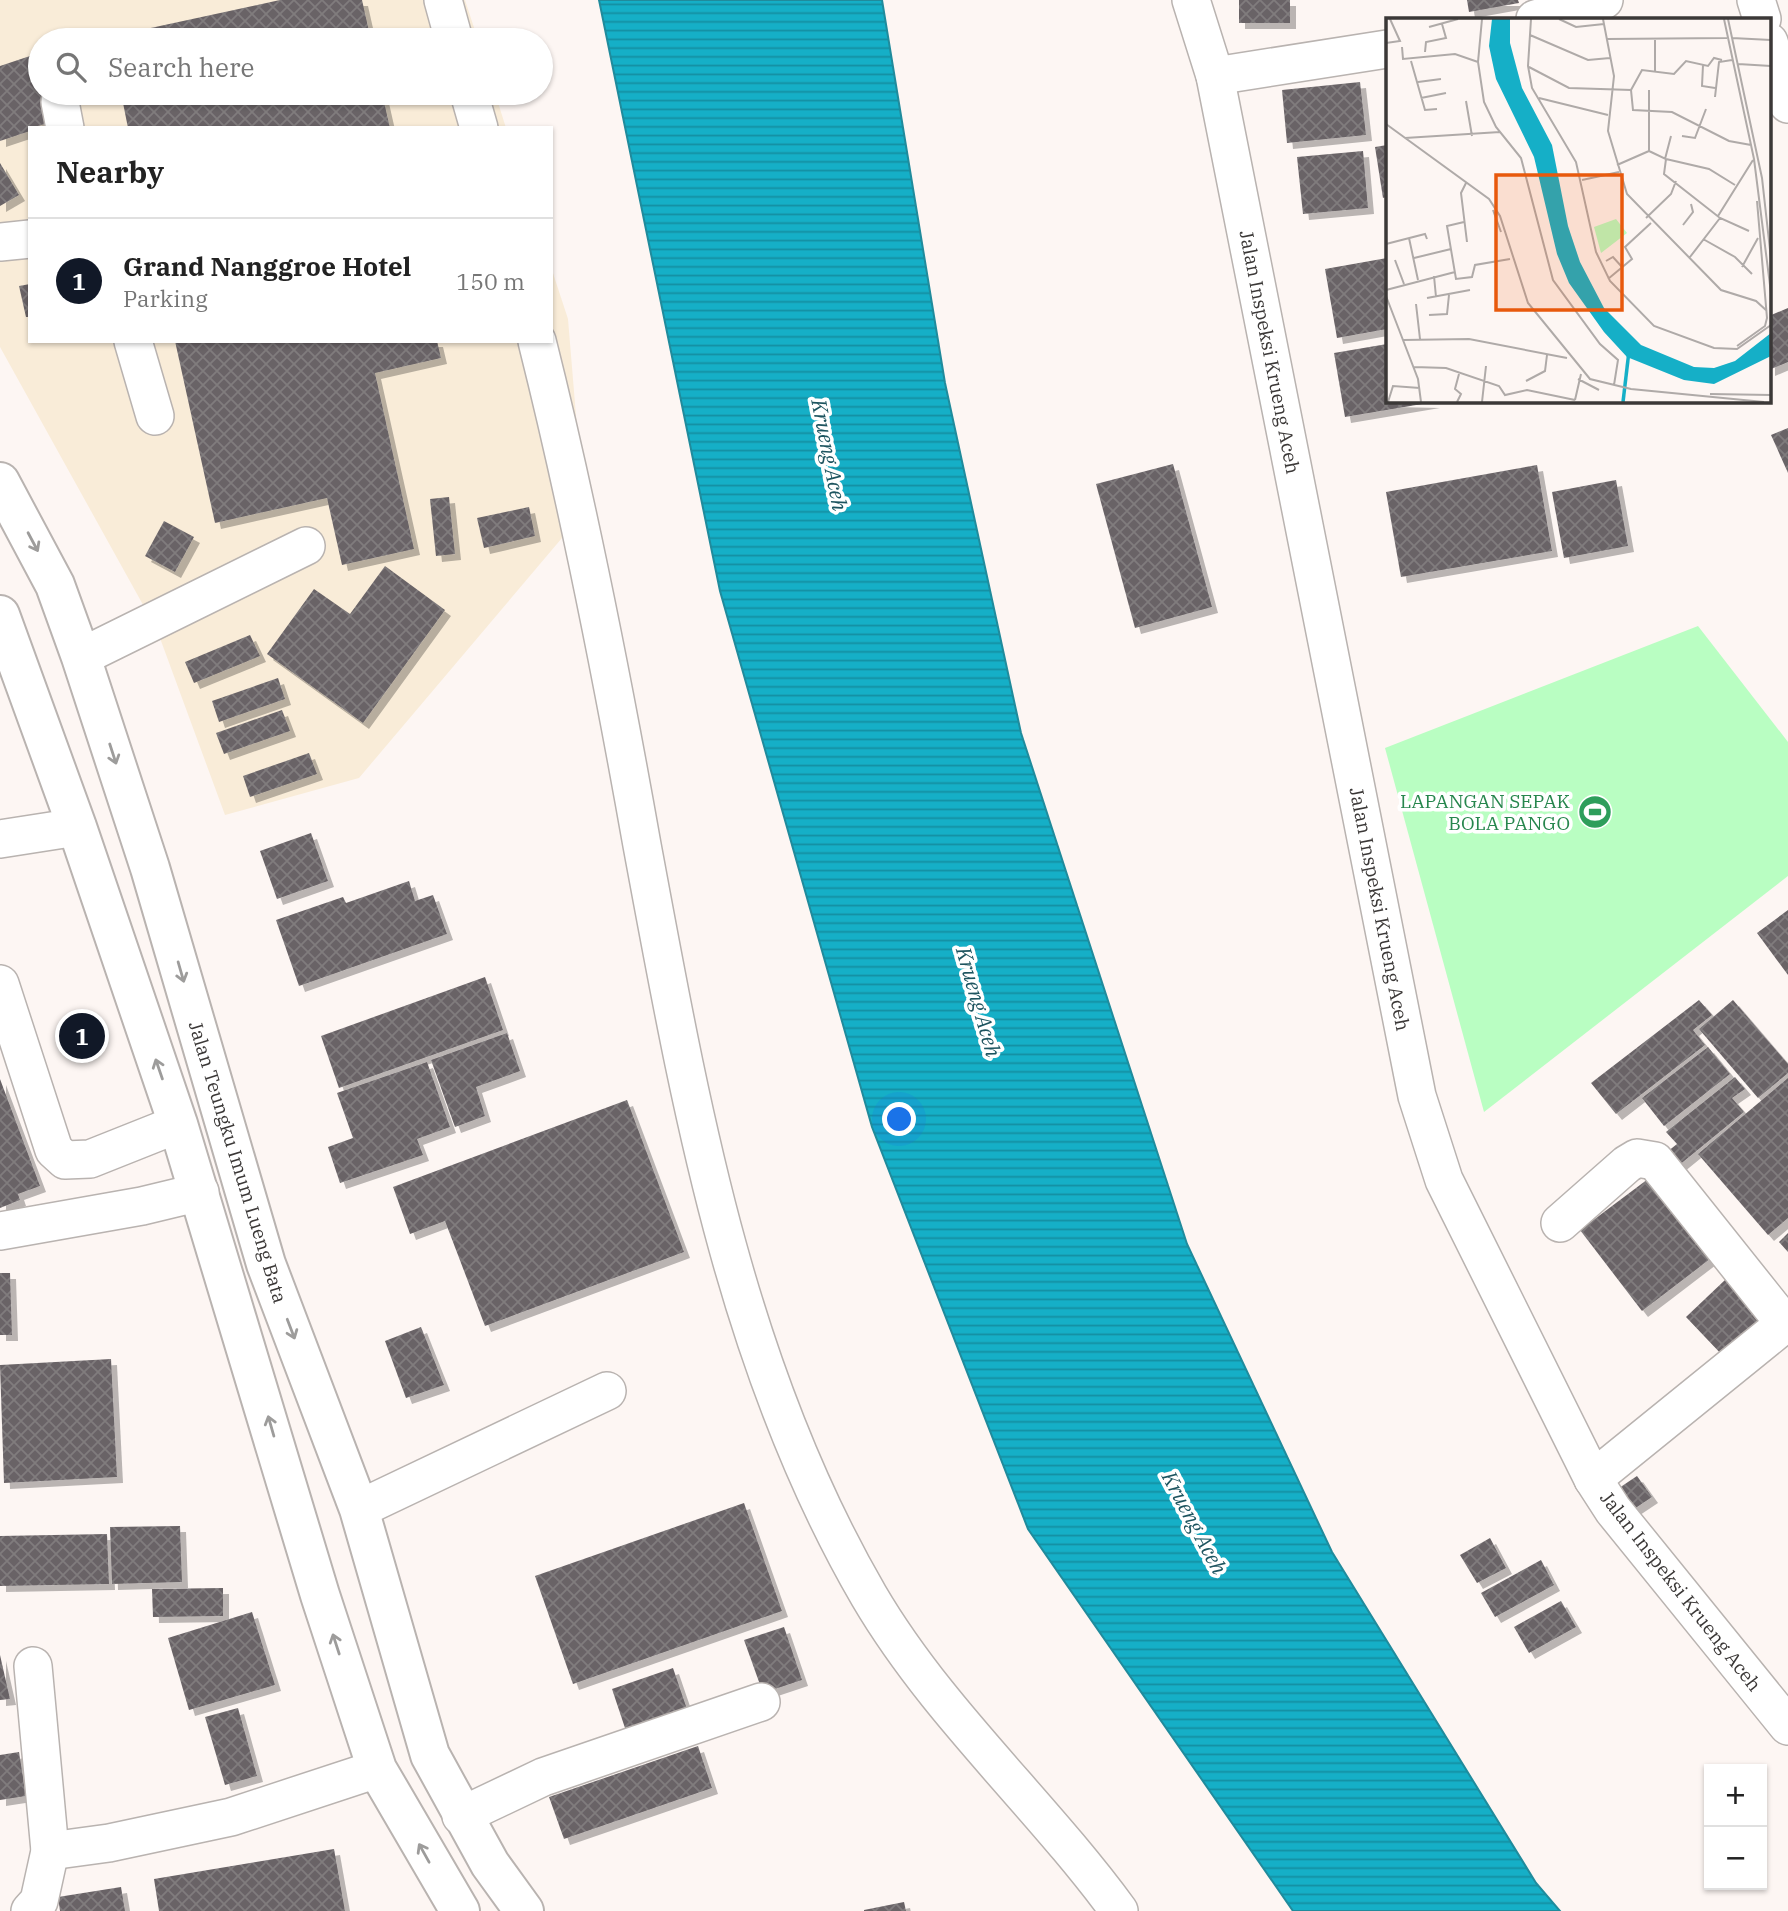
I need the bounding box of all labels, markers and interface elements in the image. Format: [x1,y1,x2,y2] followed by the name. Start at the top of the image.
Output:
[1386,18,1770,402] inset map
[28,28,553,105] search box
[52,48,90,86] icon: search
[108,50,254,84] text: Search here
[56,152,164,191] text: Nearby
[1235,228,1305,476] street label: Jalan Inspeksi Krueng Aceh
[123,249,411,283] text: Grand Nanggroe Hotel
[72,266,86,296] text: 1
[456,266,525,296] text: 150 m
[123,283,208,313] text: Parking
[805,396,855,513] water label: Krueng Aceh
[27,531,40,552] one-way arrow
[108,743,120,765] one-way arrow
[1345,785,1415,1033] street label: Jalan Inspeksi Krueng Aceh
[1400,789,1571,835] place label: LAPANGAN SEPAK BOLA PANGO
[1576,793,1614,831] sports icon: LAPANGAN SEPAK BOLA PANGO
[950,943,1008,1060] water label: Krueng Aceh
[175,960,188,982] one-way arrow
[59,1010,105,1062] pin: 1
[184,1018,292,1306] street label: Jalan Teungku Imum Lueng Bata
[152,1058,165,1080] one-way arrow
[882,1102,916,1136] your location
[286,1318,298,1340] one-way arrow
[264,1416,277,1438] one-way arrow
[1156,1465,1234,1579] water label: Krueng Aceh
[1595,1486,1767,1696] street label: Jalan Inspeksi Krueng Aceh
[329,1634,341,1656] one-way arrow
[1704,1764,1767,1890] map controls
[1704,1764,1767,1827] button: +
[1704,1827,1767,1890] button: −
[417,1843,430,1864] one-way arrow

